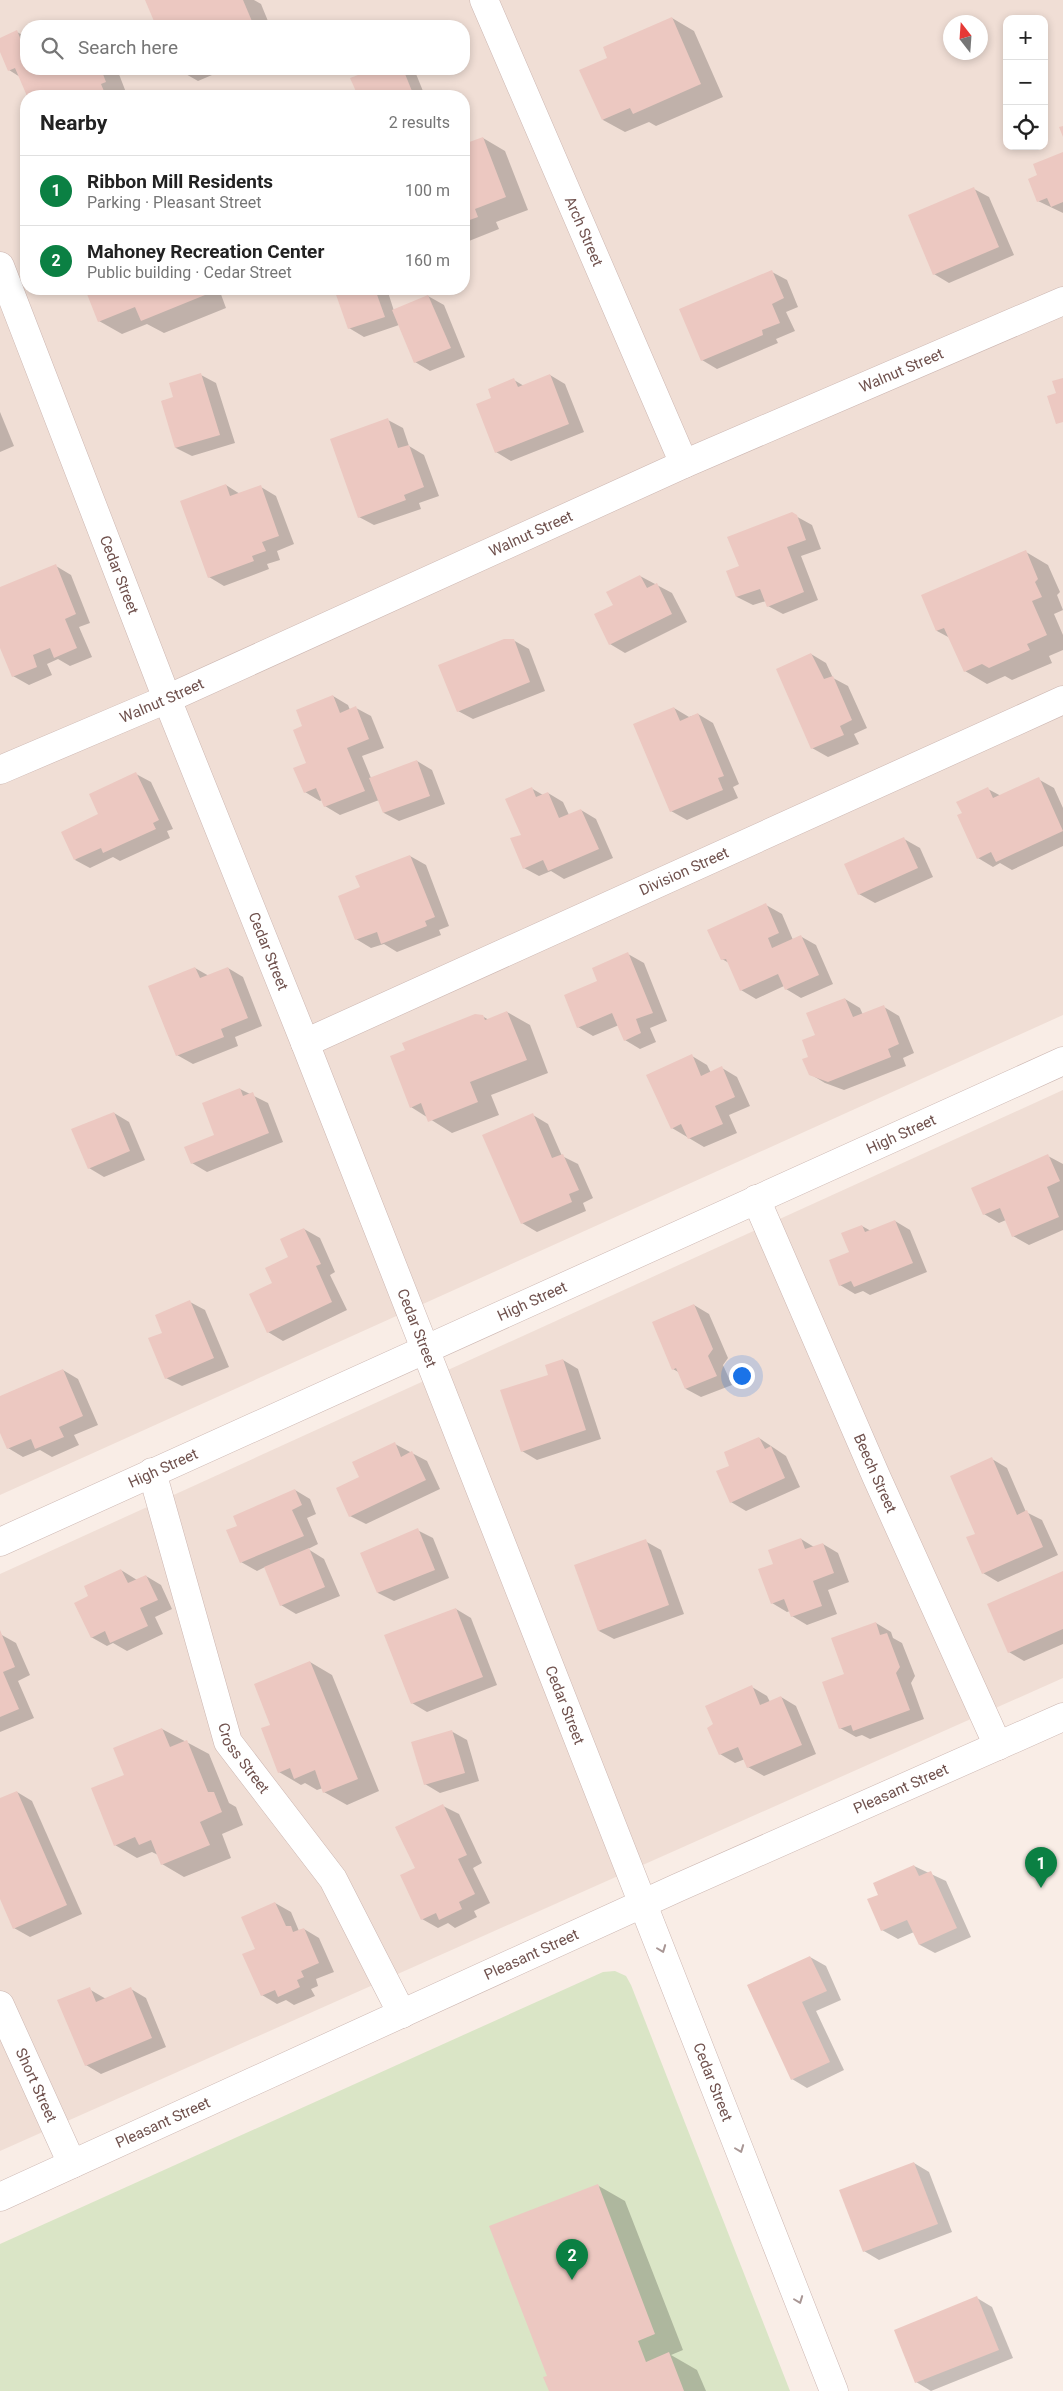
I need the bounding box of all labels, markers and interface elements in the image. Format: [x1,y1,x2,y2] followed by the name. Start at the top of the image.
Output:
[943,15,988,60] north arrow
[1003,15,1048,150] map controls
[1003,15,1048,60] button: +
[20,20,470,75] search box
[38,34,66,62] icon: search
[78,36,178,59] text: Search here
[1003,60,1048,105] button: −
[1003,105,1048,150] button: locate
[40,111,107,135] text: Nearby
[389,113,450,132] text: 2 results
[87,170,273,193] text: Ribbon Mill Residents
[51,181,61,200] text: 1
[405,181,450,200] text: 100 m
[87,193,261,212] text: Parking · Pleasant Street
[561,194,607,269] street label: Arch Street
[87,240,324,263] text: Mahoney Recreation Center
[51,251,61,270] text: 2
[405,251,450,270] text: 160 m
[87,263,292,282] text: Public building · Cedar Street
[857,344,946,397] street label: Walnut Street
[486,507,575,560] street label: Walnut Street
[96,533,142,617] street label: Cedar Street
[117,674,207,727] street label: Walnut Street
[637,843,732,899] street label: Division Street
[244,910,292,993] street label: Cedar Street
[863,1111,939,1158] street label: High Street
[494,1278,570,1325] street label: High Street
[393,1286,440,1370] street label: Cedar Street
[729,1363,755,1389] your location
[850,1431,901,1516] street label: Beech Street
[125,1445,201,1492] street label: High Street
[541,1663,588,1747] street label: Cedar Street
[214,1721,273,1797] street label: Cross Street
[851,1760,951,1818] street label: Pleasant Street
[1025,1847,1057,1888] pin: 1
[481,1925,581,1984] street label: Pleasant Street
[656,1944,666,1952] one-way arrow
[689,2040,736,2124] street label: Cedar Street
[12,2045,61,2125] street label: Short Street
[113,2093,213,2152] street label: Pleasant Street
[734,2144,744,2153] one-way arrow
[556,2239,588,2280] pin: 2
[793,2295,803,2304] one-way arrow

